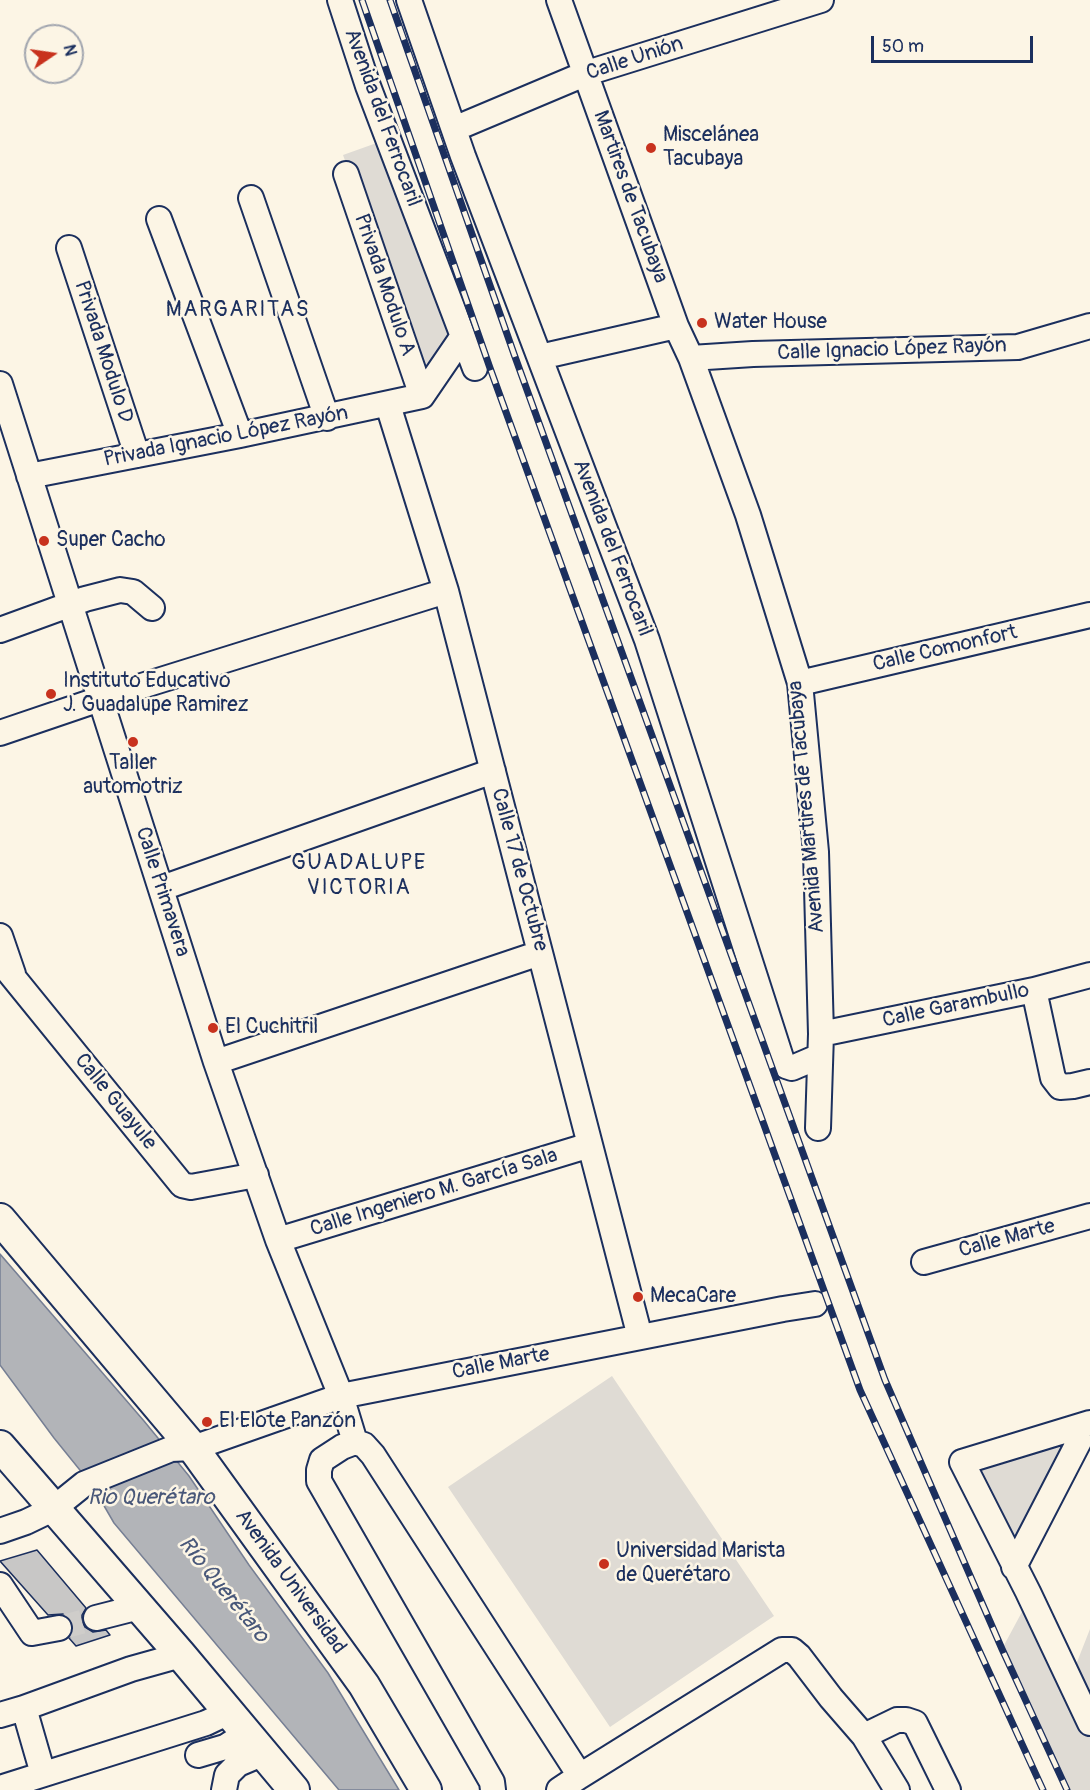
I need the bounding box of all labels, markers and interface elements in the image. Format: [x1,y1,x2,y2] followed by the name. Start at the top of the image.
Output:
[24,24,84,84] north arrow
[874,24,1036,62] scale bar
[338,26,426,210] street label: Avenida del Ferrocaril
[583,31,687,87] street label: Calle Unión
[882,35,924,58] text: 50 m
[59,43,81,58] text: N
[587,107,673,287] street label: Martires de Tacubaya
[663,123,759,173] place label: Miscelánea Tacubaya
[644,141,658,155] marker: Miscelánea Tacubaya
[348,211,420,359] street label: Privada Modulo A
[68,278,138,426] street label: Privada Modulo D
[166,297,310,323] district label: MARGARITAS
[714,310,827,336] place label: Water House
[695,316,709,330] marker: Water House
[777,333,1007,367] street label: Calle Ignacio López Rayón
[102,401,350,473] street label: Privada Ignacio López Rayón
[567,456,657,640] street label: Avenida del Ferrocaril
[56,528,166,554] place label: Super Cacho
[37,534,51,548] marker: Super Cacho
[870,620,1020,678] street label: Calle Comonfort
[63,669,249,719] place label: Instituto Educativo J. Guadalupe Ramirez
[783,680,831,934] street label: Avenida Martires de Tacubaya
[44,687,58,701] marker: Instituto Educativo J. Guadalupe Ramirez
[126,735,140,749] marker: Taller automotriz
[83,751,183,801] place label: Taller automotriz
[485,786,553,954] street label: Calle 17 de Octubre
[129,824,195,960] street label: Calle Primavera
[291,850,427,902] district label: GUADALUPE VICTORIA
[880,978,1032,1034] street label: Calle Garambullo
[225,1015,318,1041] place label: El Cuchitril
[206,1021,220,1035] marker: El Cuchitril
[68,1049,162,1155] street label: Calle Guayule
[307,1143,561,1243] street label: Calle Ingeniero M. García Sala
[956,1214,1058,1264] street label: Calle Marte
[650,1284,736,1310] place label: MecaCare
[631,1290,645,1304] marker: MecaCare
[450,1342,552,1386] street label: Calle Marte
[219,1409,356,1435] place label: El Elote Panzón
[200,1415,214,1429] marker: El Elote Panzón
[88,1485,214,1511] water label: Rio Querétaro
[229,1505,351,1659] street label: Avenida Universidad
[172,1532,274,1648] water label: Río Querétaro
[616,1539,785,1589] place label: Universidad Marista de Querétaro
[597,1557,611,1571] marker: Universidad Marista de Querétaro

